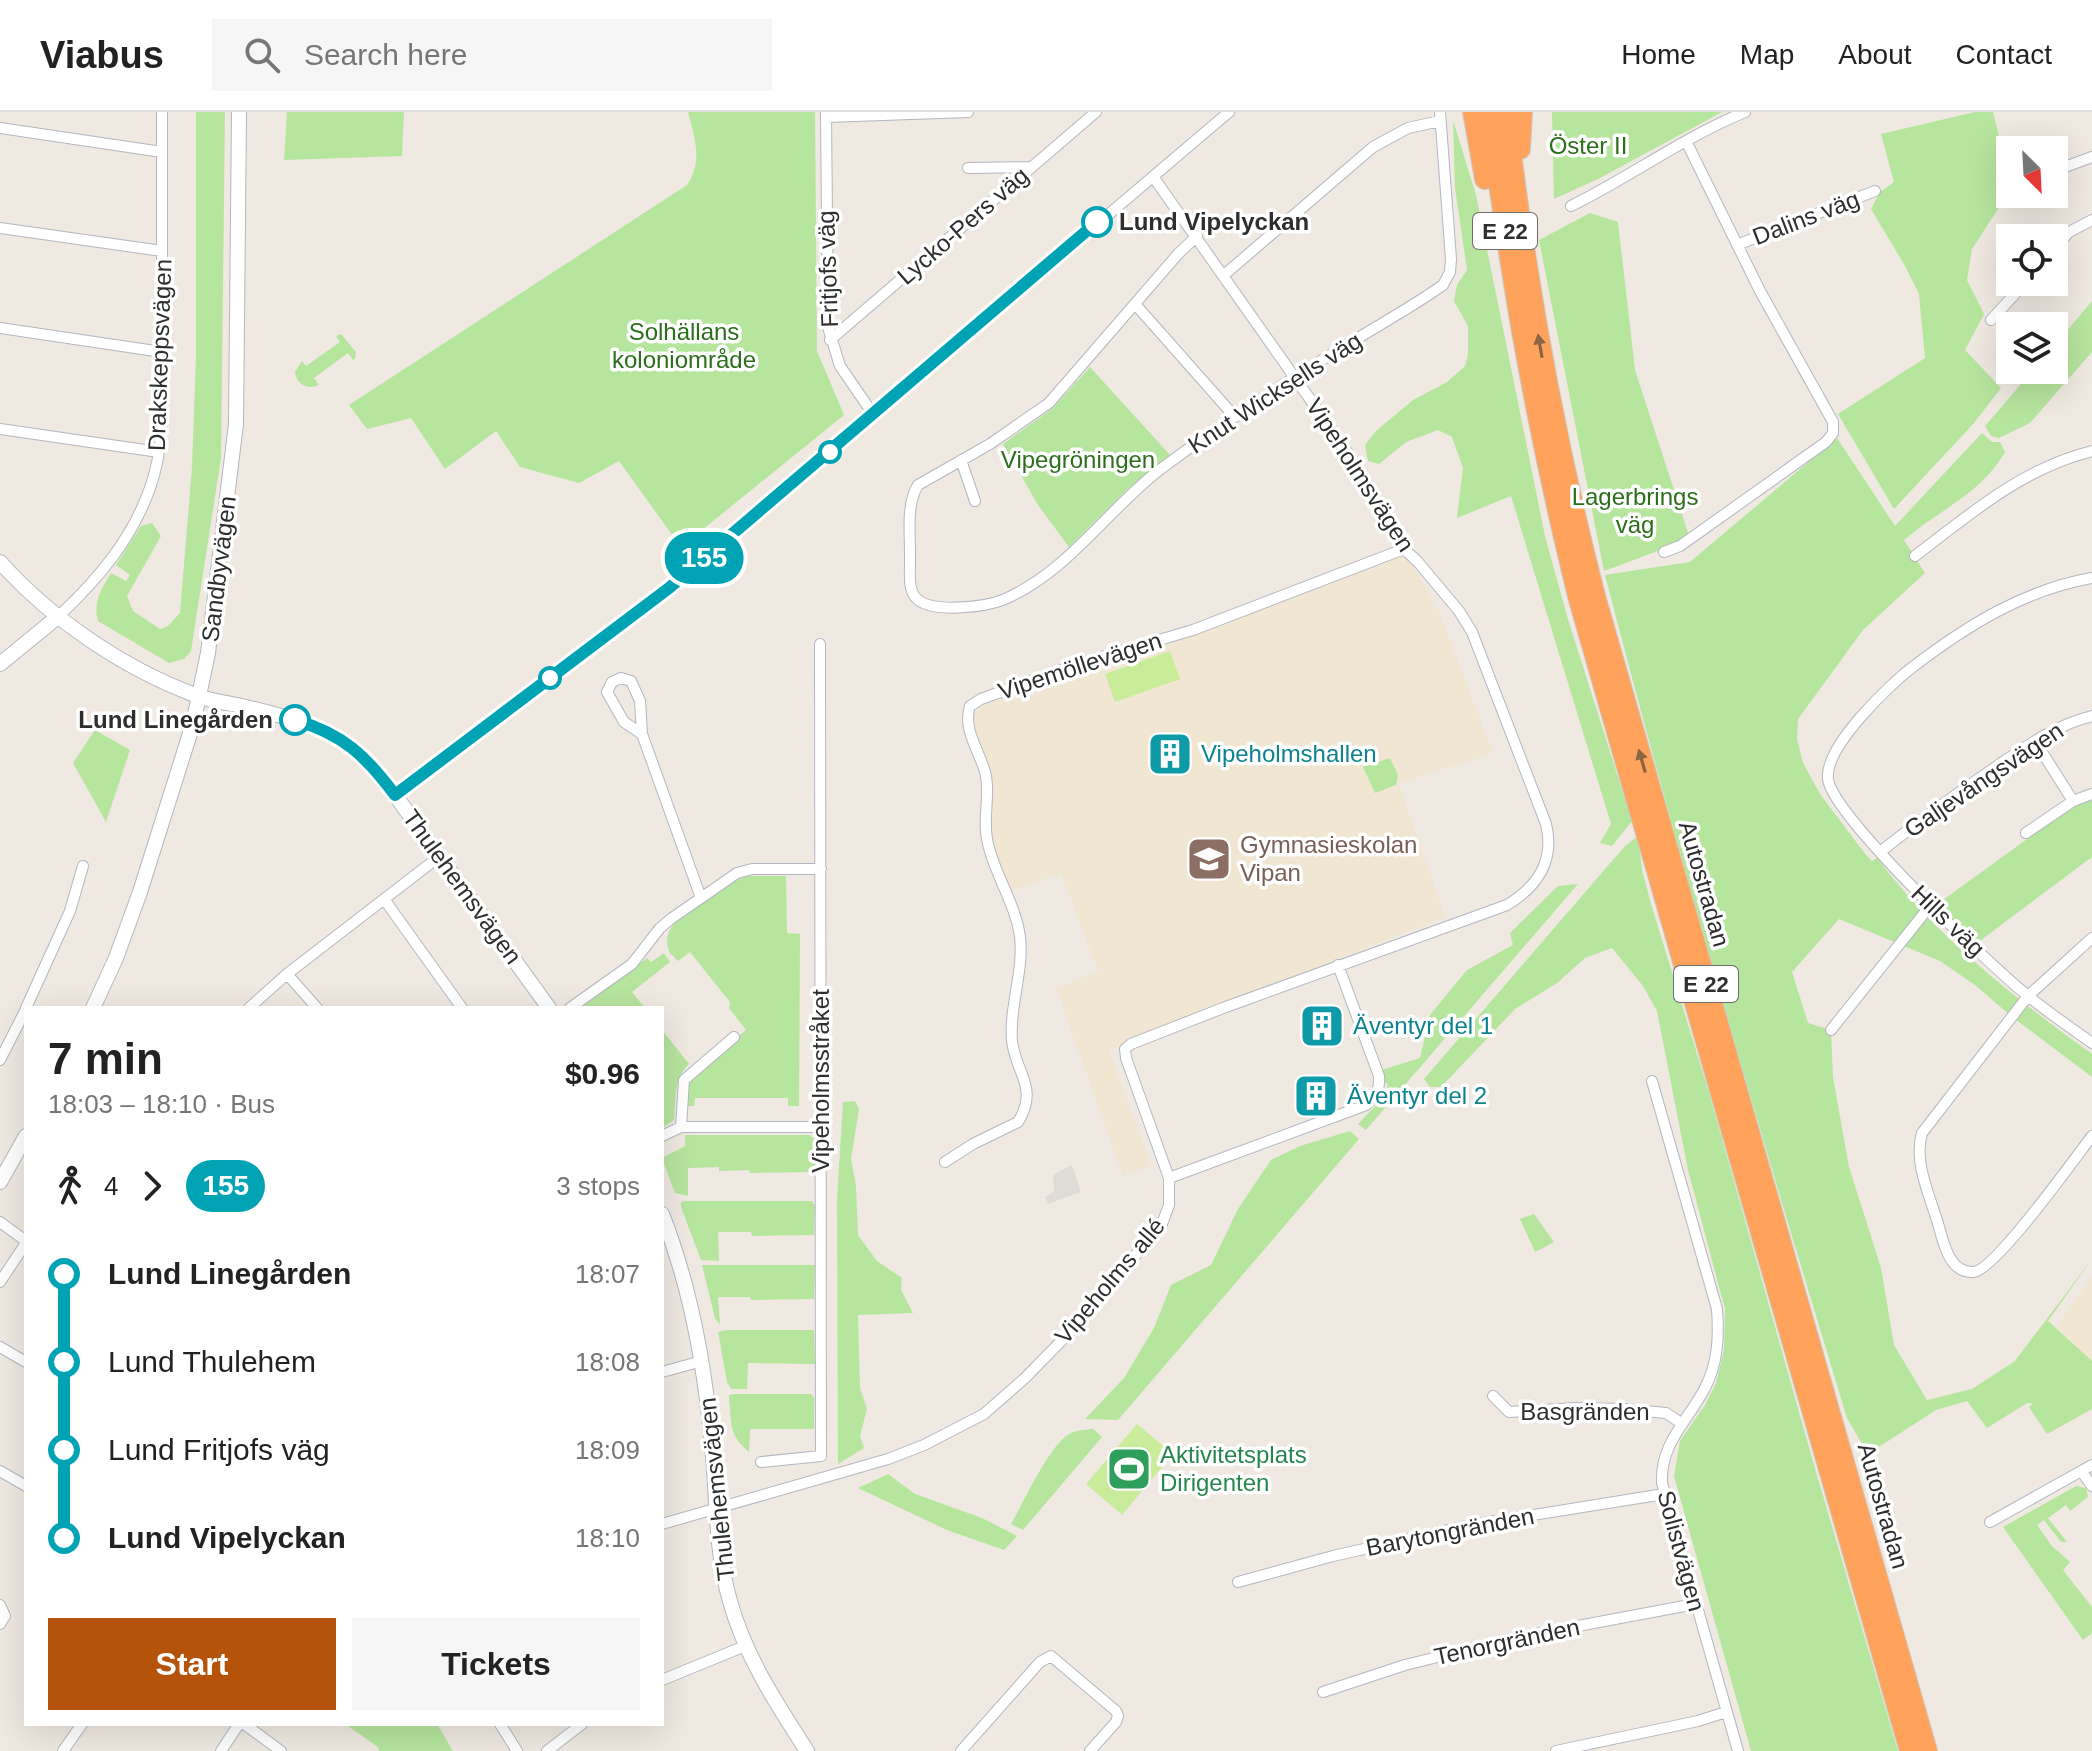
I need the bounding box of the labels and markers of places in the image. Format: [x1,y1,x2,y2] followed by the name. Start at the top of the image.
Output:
[1082,207,1112,237] marker: Lund Vipelyckan
[1119,208,1309,235] place label: Lund Vipelyckan
[819,441,841,463] unlabelled marker
[539,667,561,689] unlabelled marker
[280,705,310,735] marker: Lund Linegården
[78,706,273,733] place label: Lund Linegården
[1146,730,1194,778] building icon: Vipeholmshallen
[1201,740,1377,767] place label: Vipeholmshallen
[1240,831,1417,886] place label: Gymnasieskolan Vipan
[1185,835,1233,883] school or university icon: Gymnasieskolan Vipan
[1298,1002,1346,1050] building icon: Äventyr del 1
[1353,1012,1493,1039] place label: Äventyr del 1
[1292,1072,1340,1120] building icon: Äventyr del 2
[1347,1082,1487,1109] place label: Äventyr del 2
[1160,1441,1307,1496] place label: Aktivitetsplats Dirigenten
[1105,1445,1153,1493] sports icon: Aktivitetsplats Dirigenten

